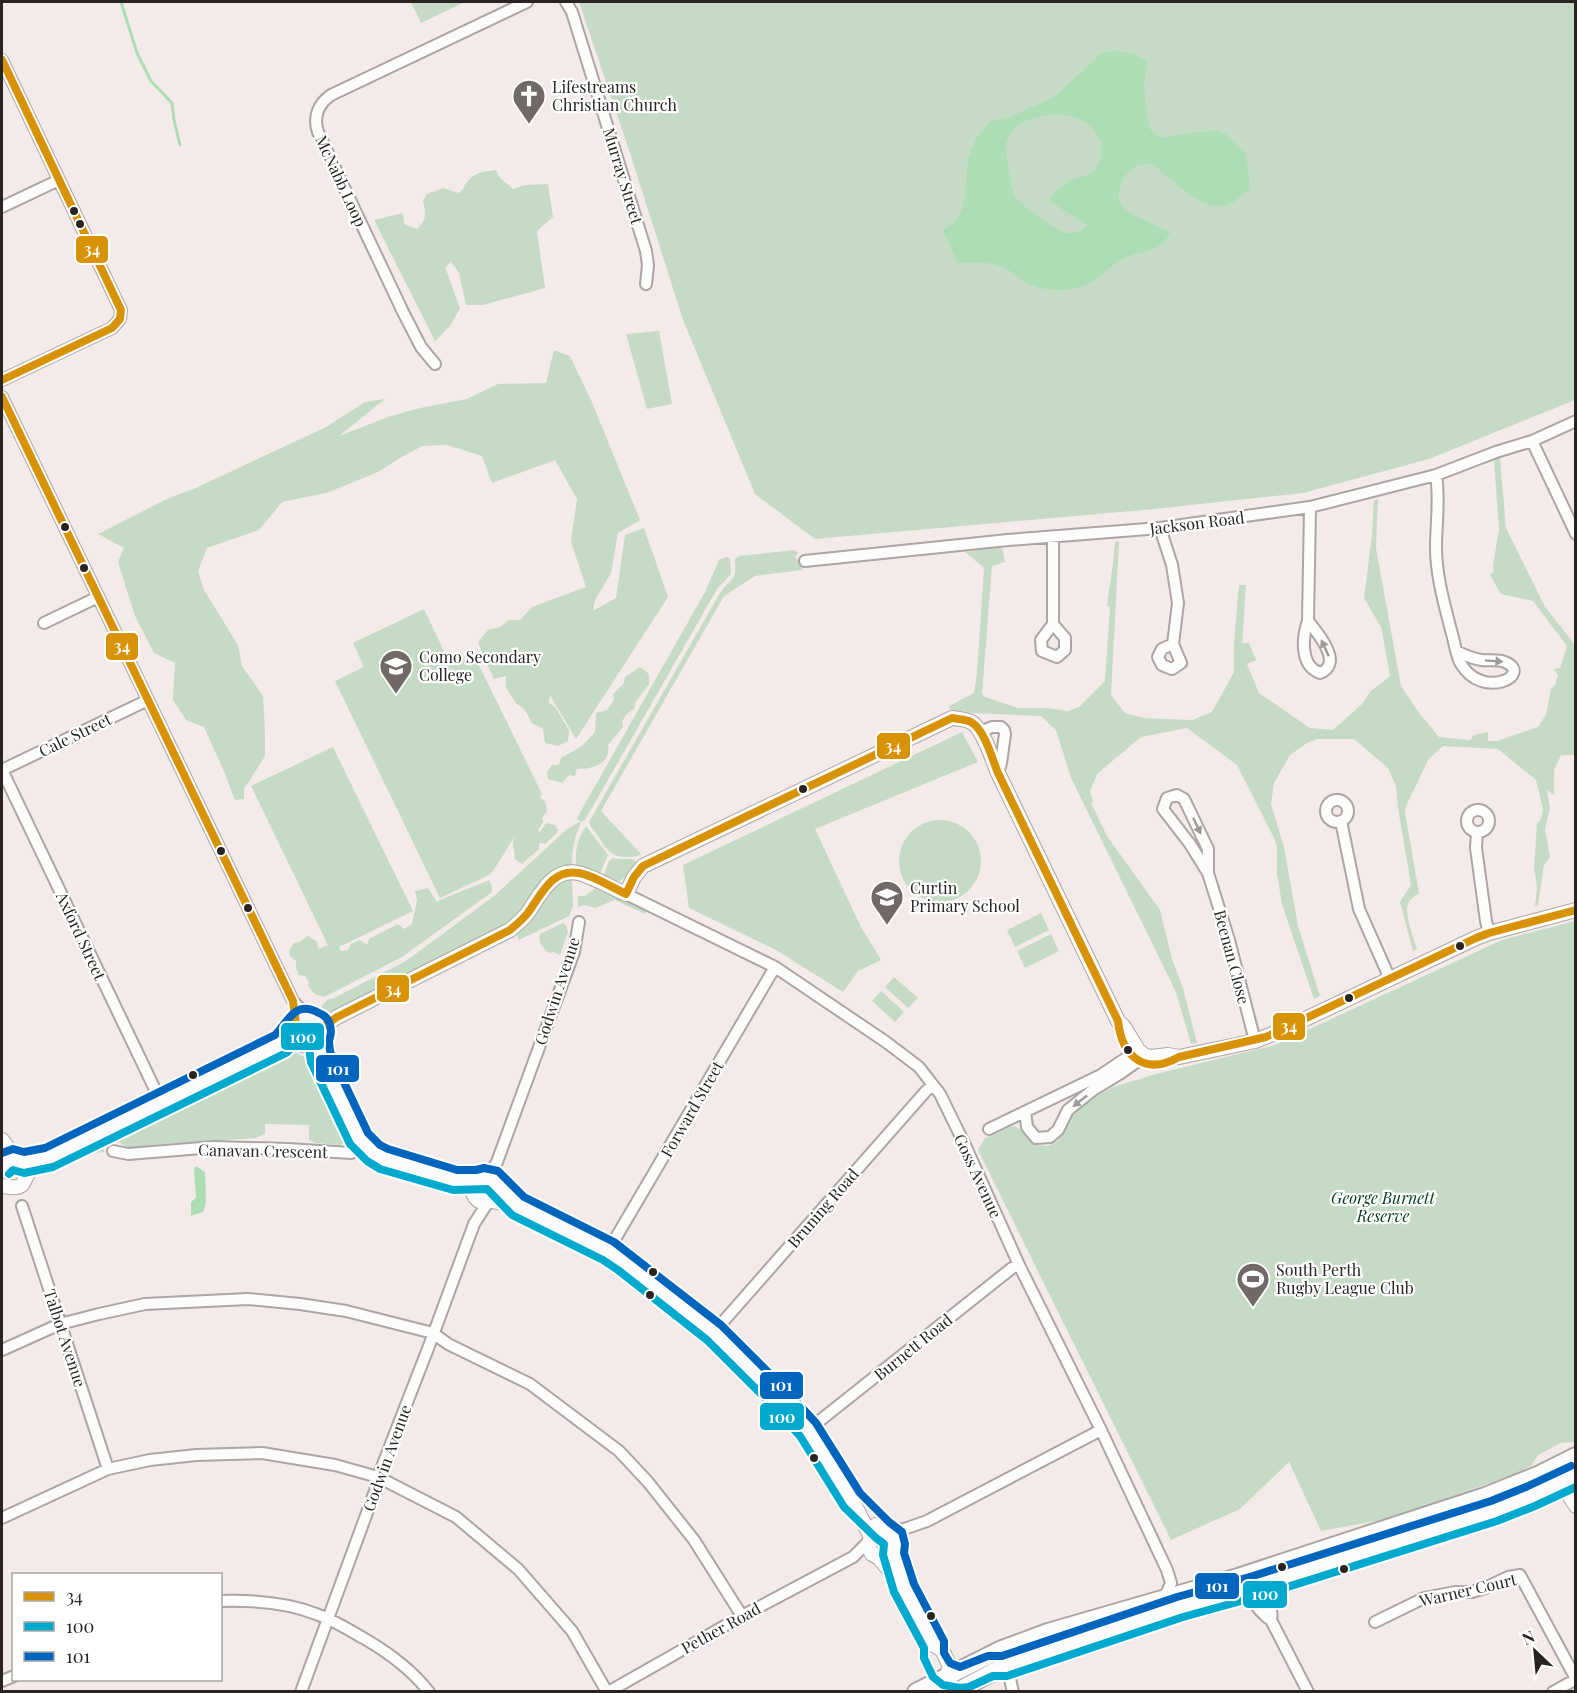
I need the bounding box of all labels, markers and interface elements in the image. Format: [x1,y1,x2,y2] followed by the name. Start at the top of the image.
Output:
[552,76,678,115] place label: Lifestreams Christian Church
[511,78,547,125] church icon: Lifestreams Christian Church
[599,125,648,227] street label: Murray Street
[311,132,372,230] street label: McNabb Loop
[68,205,80,217] unlabelled marker
[74,218,86,230] unlabelled marker
[75,235,109,264] line badge: 34
[84,238,100,259] text: 34
[1147,506,1245,539] street label: Jackson Road
[59,521,71,533] unlabelled marker
[78,562,90,574] unlabelled marker
[105,632,139,661] line badge: 34
[114,635,130,656] text: 34
[1321,639,1330,656] one-way arrow
[419,646,541,685] place label: Como Secondary College
[378,648,414,695] school or university icon: Como Secondary College
[1484,656,1503,665] one-way arrow
[35,708,115,761] street label: Cale Street
[876,732,911,760] line badge: 34
[885,735,901,756] text: 34
[797,783,809,795] unlabelled marker
[1193,818,1202,835] one-way arrow
[215,845,227,857] unlabelled marker
[910,877,1020,916] place label: Curtin Primary School
[869,879,905,926] school or university icon: Curtin Primary School
[51,887,111,984] street label: Axford Street
[242,902,254,914] unlabelled marker
[1210,907,1255,1006] street label: Beenan Close
[529,934,584,1047] street label: Godwin Avenue
[1454,940,1466,952] unlabelled marker
[376,974,410,1003] line badge: 34
[385,978,401,999] text: 34
[1343,992,1355,1004] unlabelled marker
[1272,1012,1306,1041] line badge: 34
[1281,1015,1297,1036] text: 34
[280,1022,325,1051] line badge: 100
[290,1026,316,1047] text: 100
[1122,1044,1134,1056] unlabelled marker
[315,1054,360,1083] line badge: 101
[656,1057,728,1161] street label: Forward Street
[327,1058,349,1079] text: 101
[187,1069,199,1081] unlabelled marker
[1072,1094,1088,1107] one-way arrow
[950,1130,1007,1221] street label: Goss Avenue
[198,1139,328,1162] street label: Canavan Crescent
[782,1164,863,1252] street label: Bruning Road
[1331,1187,1436,1226] park label: George Burnett Reserve
[1276,1259,1414,1298] place label: South Perth Rugby League Club
[1235,1261,1271,1308] sports icon: South Perth Rugby League Club
[647,1266,659,1278] unlabelled marker
[40,1286,91,1389] street label: Talbot Avenue
[644,1289,656,1301] unlabelled marker
[869,1309,956,1385] street label: Burnett Road
[759,1371,804,1400] line badge: 101
[770,1374,792,1395] text: 101
[357,1402,416,1514] street label: Godwin Avenue
[759,1402,805,1431] line badge: 100
[769,1406,795,1427] text: 100
[808,1452,820,1464] unlabelled marker
[1276,1561,1288,1573] unlabelled marker
[1338,1563,1350,1575] unlabelled marker
[1416,1568,1519,1611] street label: Warner Court
[1194,1572,1240,1600] line badge: 101
[12,1573,222,1681] legend
[1206,1575,1228,1596] text: 101
[1242,1580,1288,1609] line badge: 100
[1252,1583,1278,1604] text: 100
[66,1584,83,1608] text: 34
[677,1597,764,1658] street label: Pether Road
[925,1610,937,1622] unlabelled marker
[66,1614,94,1638] text: 100
[1505,1621,1565,1681] north arrow
[1518,1625,1538,1649] text: N
[66,1644,90,1668] text: 101

